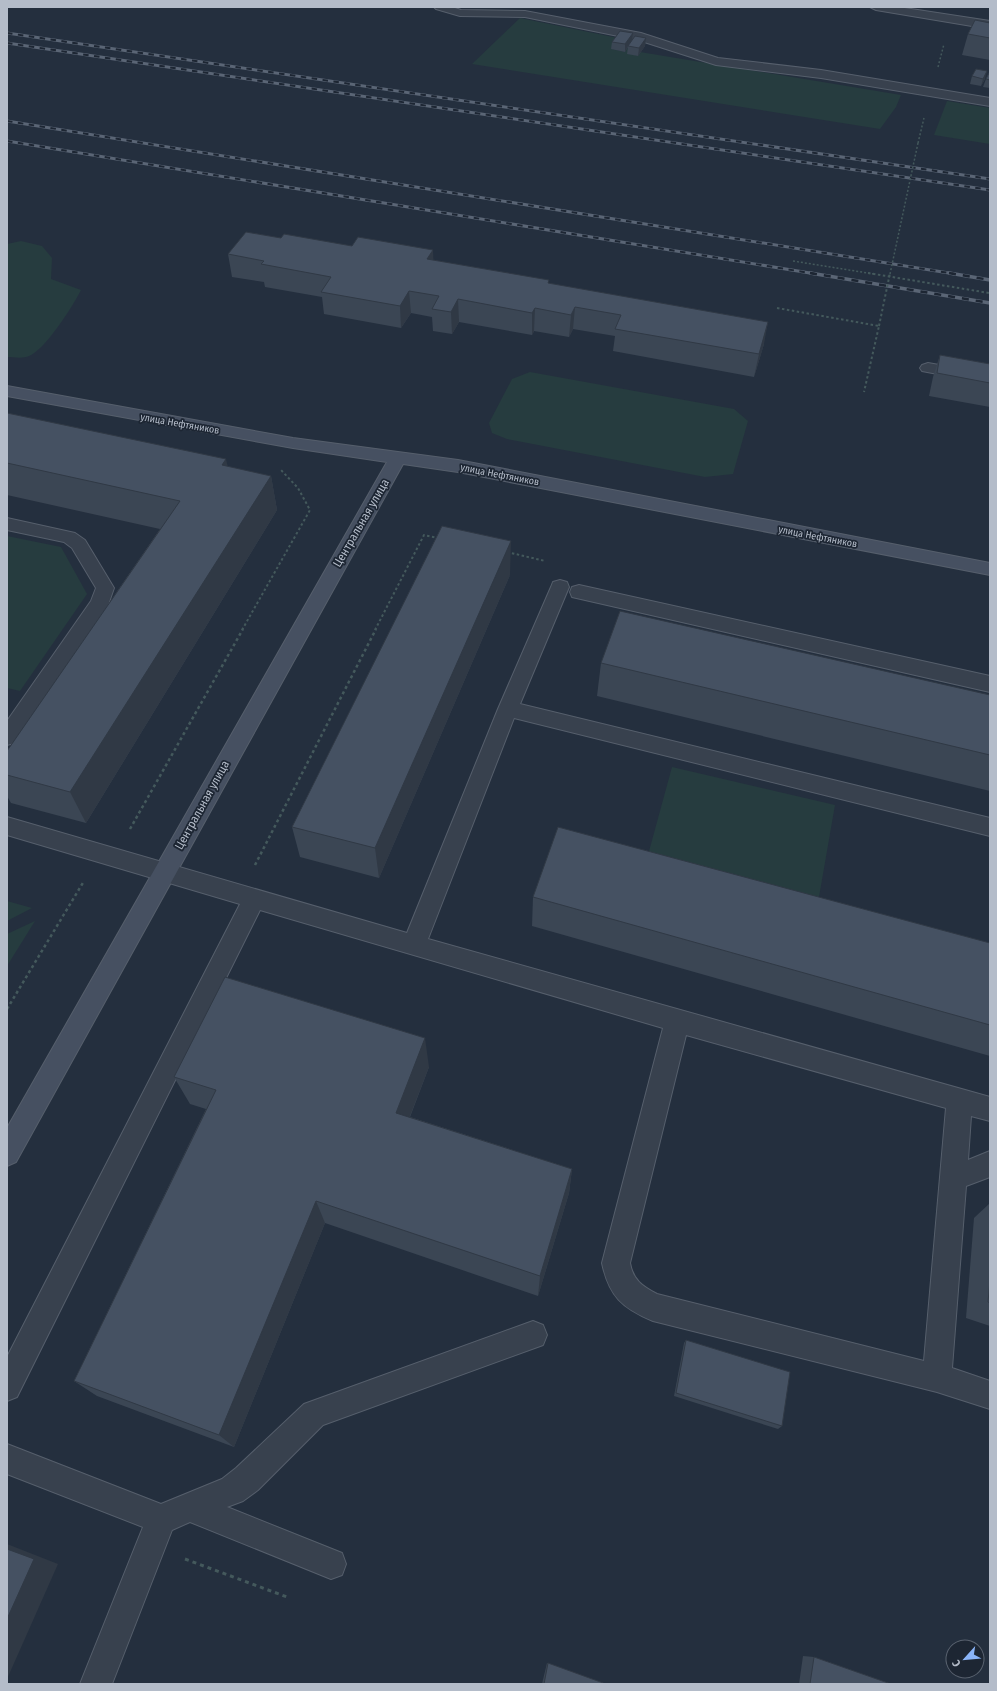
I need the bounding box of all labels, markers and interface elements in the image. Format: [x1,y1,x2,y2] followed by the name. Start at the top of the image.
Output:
[139,411,220,437] street label: улица Нефтяников
[459,461,540,488] street label: улица Нефтяников
[330,476,392,570] street label: Центральная улица
[777,523,858,550] street label: улица Нефтяников
[172,758,232,852] street label: Центральная улица
[945,1639,985,1679] north arrow
[949,1658,964,1669] text: С

